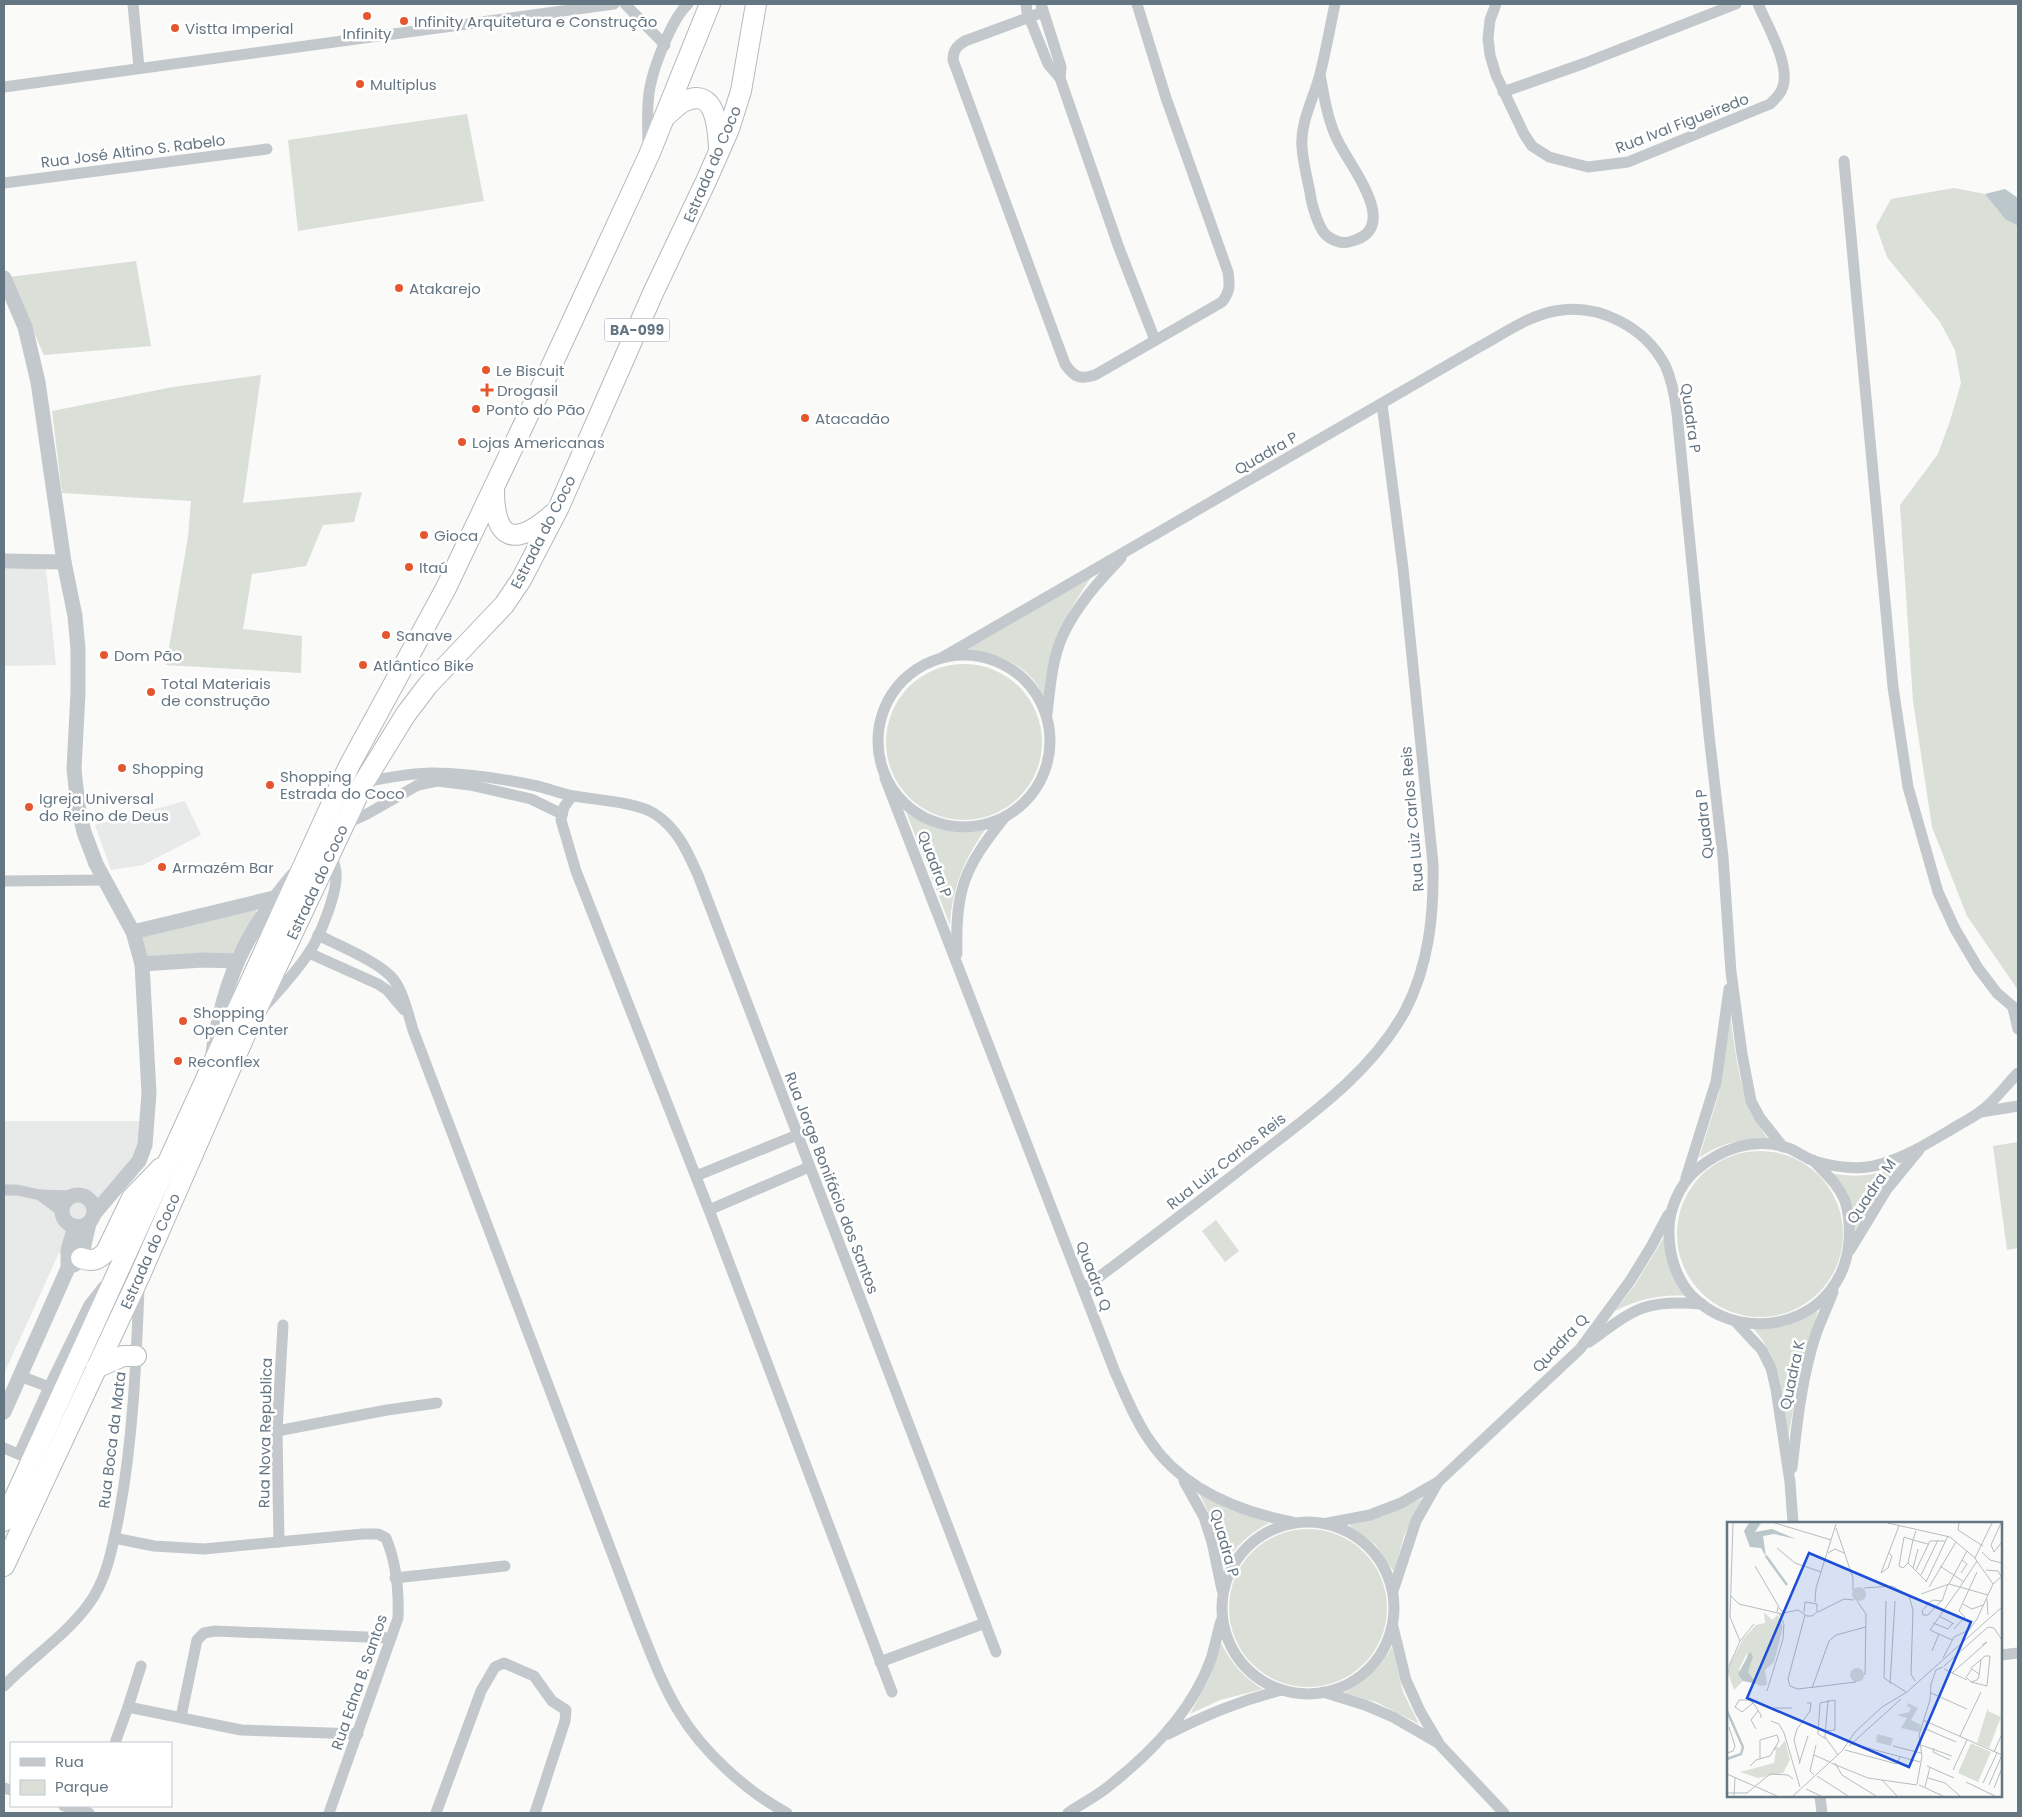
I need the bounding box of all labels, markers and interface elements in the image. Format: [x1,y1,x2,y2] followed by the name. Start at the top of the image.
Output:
[361,10,373,22] marker: Infinity
[414,11,657,32] place label: Infinity Arquitetura e Construção
[398,15,410,27] marker: Infinity Arquitetura e Construção
[185,18,293,39] place label: Vistta Imperial
[169,22,181,34] marker: Vistta Imperial
[342,23,392,44] place label: Infinity
[370,74,437,95] place label: Multiplus
[354,78,366,90] marker: Multiplus
[1612,88,1752,158] street label: Rua Ival Figueiredo
[678,103,746,225] street label: Estrada do Coco
[40,129,226,173] street label: Rua José Altino S. Rabelo
[409,278,481,299] place label: Atakarejo
[393,282,405,294] marker: Atakarejo
[604,318,670,342] road number: BA-099
[496,360,564,381] place label: Le Biscuit
[480,364,492,376] marker: Le Biscuit
[497,380,558,401] place label: Drogasil
[1676,382,1706,454] street label: Quadra P
[481,384,493,396] marker: Drogasil
[486,399,585,420] place label: Ponto do Pão
[470,403,482,415] marker: Ponto do Pão
[815,408,890,429] place label: Atacadão
[799,412,811,424] marker: Atacadão
[1230,426,1302,480] street label: Quadra P
[472,432,605,453] place label: Lojas Americanas
[456,436,468,448] marker: Lojas Americanas
[505,472,581,592] street label: Estrada do Coco
[434,525,478,546] place label: Gioca
[418,529,430,541] marker: Gioca
[419,557,448,578] place label: Itaú
[403,561,415,573] marker: Itaú
[396,625,452,646] place label: Sanave
[380,629,392,641] marker: Sanave
[114,645,182,666] place label: Dom Pão
[98,649,110,661] marker: Dom Pão
[373,655,474,676] place label: Atlântico Bike
[357,659,369,671] marker: Atlântico Bike
[161,673,271,711] place label: Total Materiais de construção
[145,686,157,698] marker: Total Materiais de construção
[1395,745,1429,893] street label: Rua Luiz Carlos Reis
[132,758,204,779] place label: Shopping
[116,762,128,774] marker: Shopping
[280,766,405,804] place label: Shopping Estrada do Coco
[264,779,276,791] marker: Shopping Estrada do Coco
[39,788,169,826] place label: Igreja Universal do Reino de Deus
[1690,788,1718,860] street label: Quadra P
[23,801,35,813] marker: Igreja Universal do Reino de Deus
[281,821,353,943] street label: Estrada do Coco
[913,827,957,901] street label: Quadra P
[172,857,274,878] place label: Armazém Bar
[156,861,168,873] marker: Armazém Bar
[193,1002,289,1040] place label: Shopping Open Center
[177,1015,189,1027] marker: Shopping Open Center
[188,1051,260,1072] place label: Reconflex
[172,1055,184,1067] marker: Reconflex
[780,1069,884,1297] street label: Rua Jorge Bonifácio dos Santos
[1162,1108,1290,1214] street label: Rua Luiz Carlos Reis
[1842,1154,1900,1228] street label: Quadra M
[115,1190,185,1312] street label: Estrada do Coco
[1071,1238,1117,1314] street label: Quadra Q
[1527,1309,1593,1377] street label: Quadra Q
[1774,1338,1810,1412] street label: Quadra K
[253,1358,277,1508] street label: Rua Nova Republica
[93,1370,131,1510] street label: Rua Boca da Mata
[1205,1506,1245,1580] street label: Quadra P
[1727,1522,2002,1797] inset map
[326,1611,392,1753] street label: Rua Edna B. Santos
[10,1742,172,1807] legend
[55,1751,84,1772] text: Rua
[55,1776,108,1797] text: Parque

